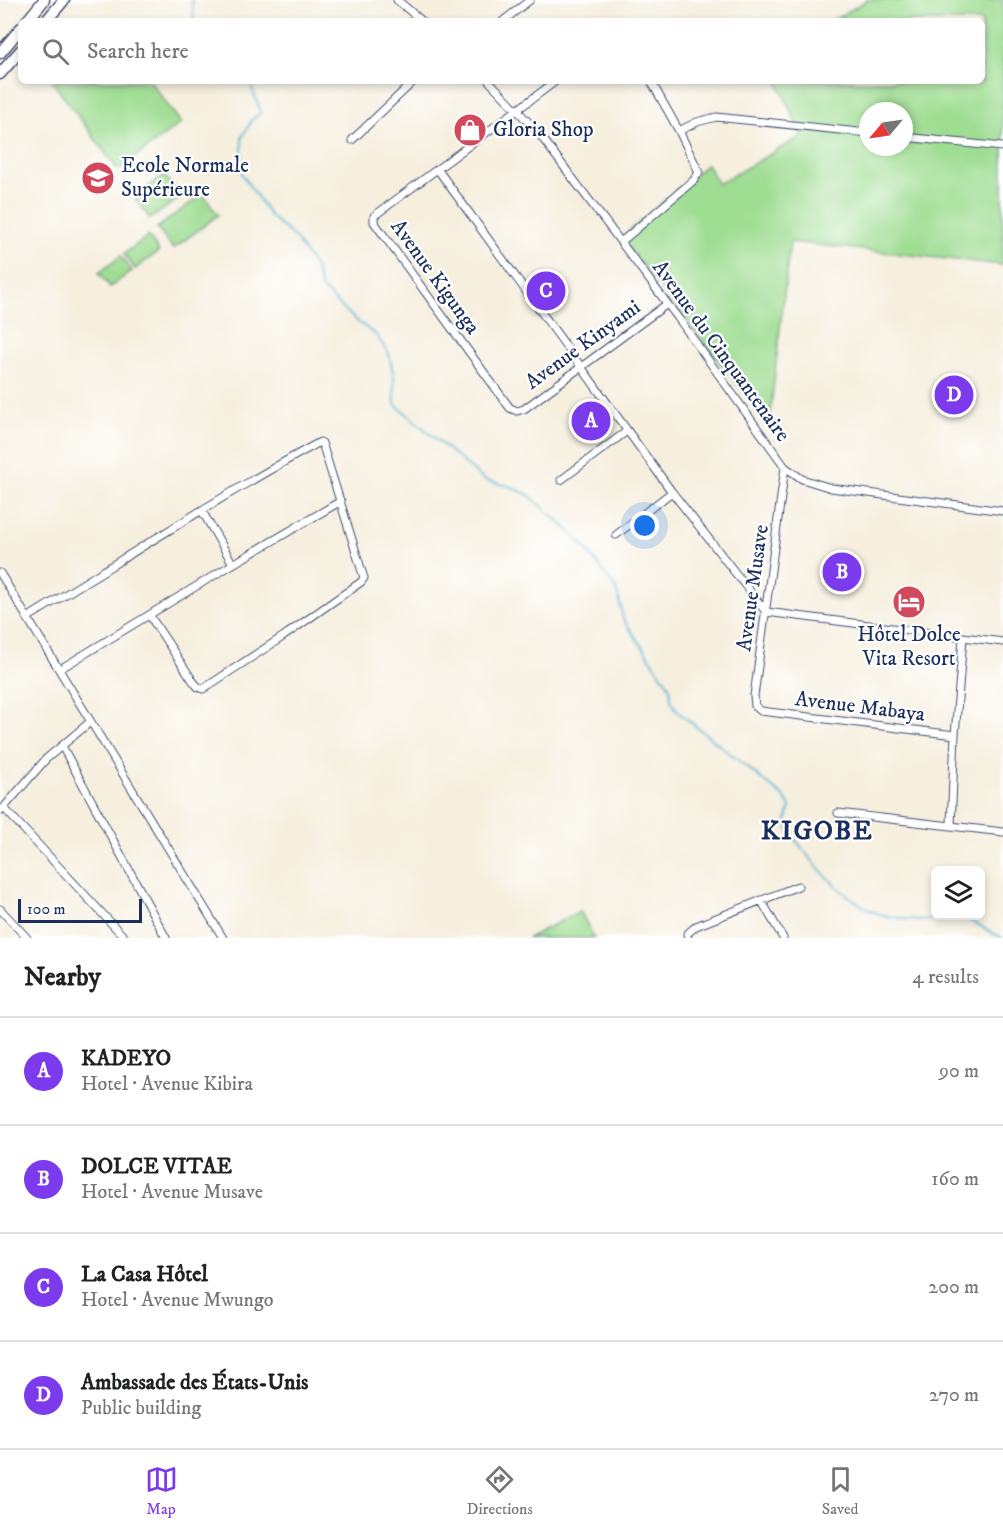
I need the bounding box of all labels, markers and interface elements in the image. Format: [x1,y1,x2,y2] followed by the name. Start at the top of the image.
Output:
[18,18,985,84] search box
[39,35,72,68] icon: search
[87,38,189,65] text: Search here
[859,102,913,156] north arrow
[452,112,488,148] shop icon: Gloria Shop
[493,117,593,143] place label: Gloria Shop
[121,153,249,203] place label: Ecole Normale Supérieure
[80,160,116,196] school or university icon: Ecole Normale Supérieure
[385,214,485,340] street label: Avenue Kigunga
[646,255,796,447] street label: Avenue du Cinquantenaire
[526,268,566,314] pin: C
[520,294,646,396] street label: Avenue Kinyami
[934,372,974,418] pin: D
[572,398,610,444] pin: A
[630,511,659,540] your location
[731,523,775,653] street label: Avenue Musave
[822,550,862,594] pin: B
[891,584,927,620] hotel icon: Hôtel Dolce Vita Resort
[857,622,961,672] place label: Hôtel Dolce Vita Resort
[794,686,927,728] street label: Avenue Mabaya
[761,814,873,848] district label: KIGOBE
[931,866,985,920] map controls
[931,866,985,920] button: layers
[18,896,142,924] scale bar
[27,899,66,919] text: 100 m
[24,961,101,994] text: Nearby
[912,965,979,990] text: 4 results
[81,1045,171,1072] text: KADEYO
[37,1059,50,1084] text: A
[939,1059,979,1084] text: 90 m
[81,1072,253,1097] text: Hotel · Avenue Kibira
[81,1153,232,1180] text: DOLCE VITAE
[37,1167,50,1192] text: B
[931,1167,979,1192] text: 160 m
[81,1180,263,1205] text: Hotel · Avenue Musave
[81,1261,208,1288] text: La Casa Hôtel
[37,1275,50,1300] text: C
[928,1275,979,1300] text: 200 m
[81,1288,274,1313] text: Hotel · Avenue Mwungo
[81,1369,308,1396] text: Ambassade des États-Unis
[36,1383,51,1408] text: D
[929,1383,979,1408] text: 270 m
[81,1396,201,1421] text: Public building
[145,1463,178,1519] tab: Map
[467,1463,533,1519] tab: Directions
[822,1463,859,1519] tab: Saved

